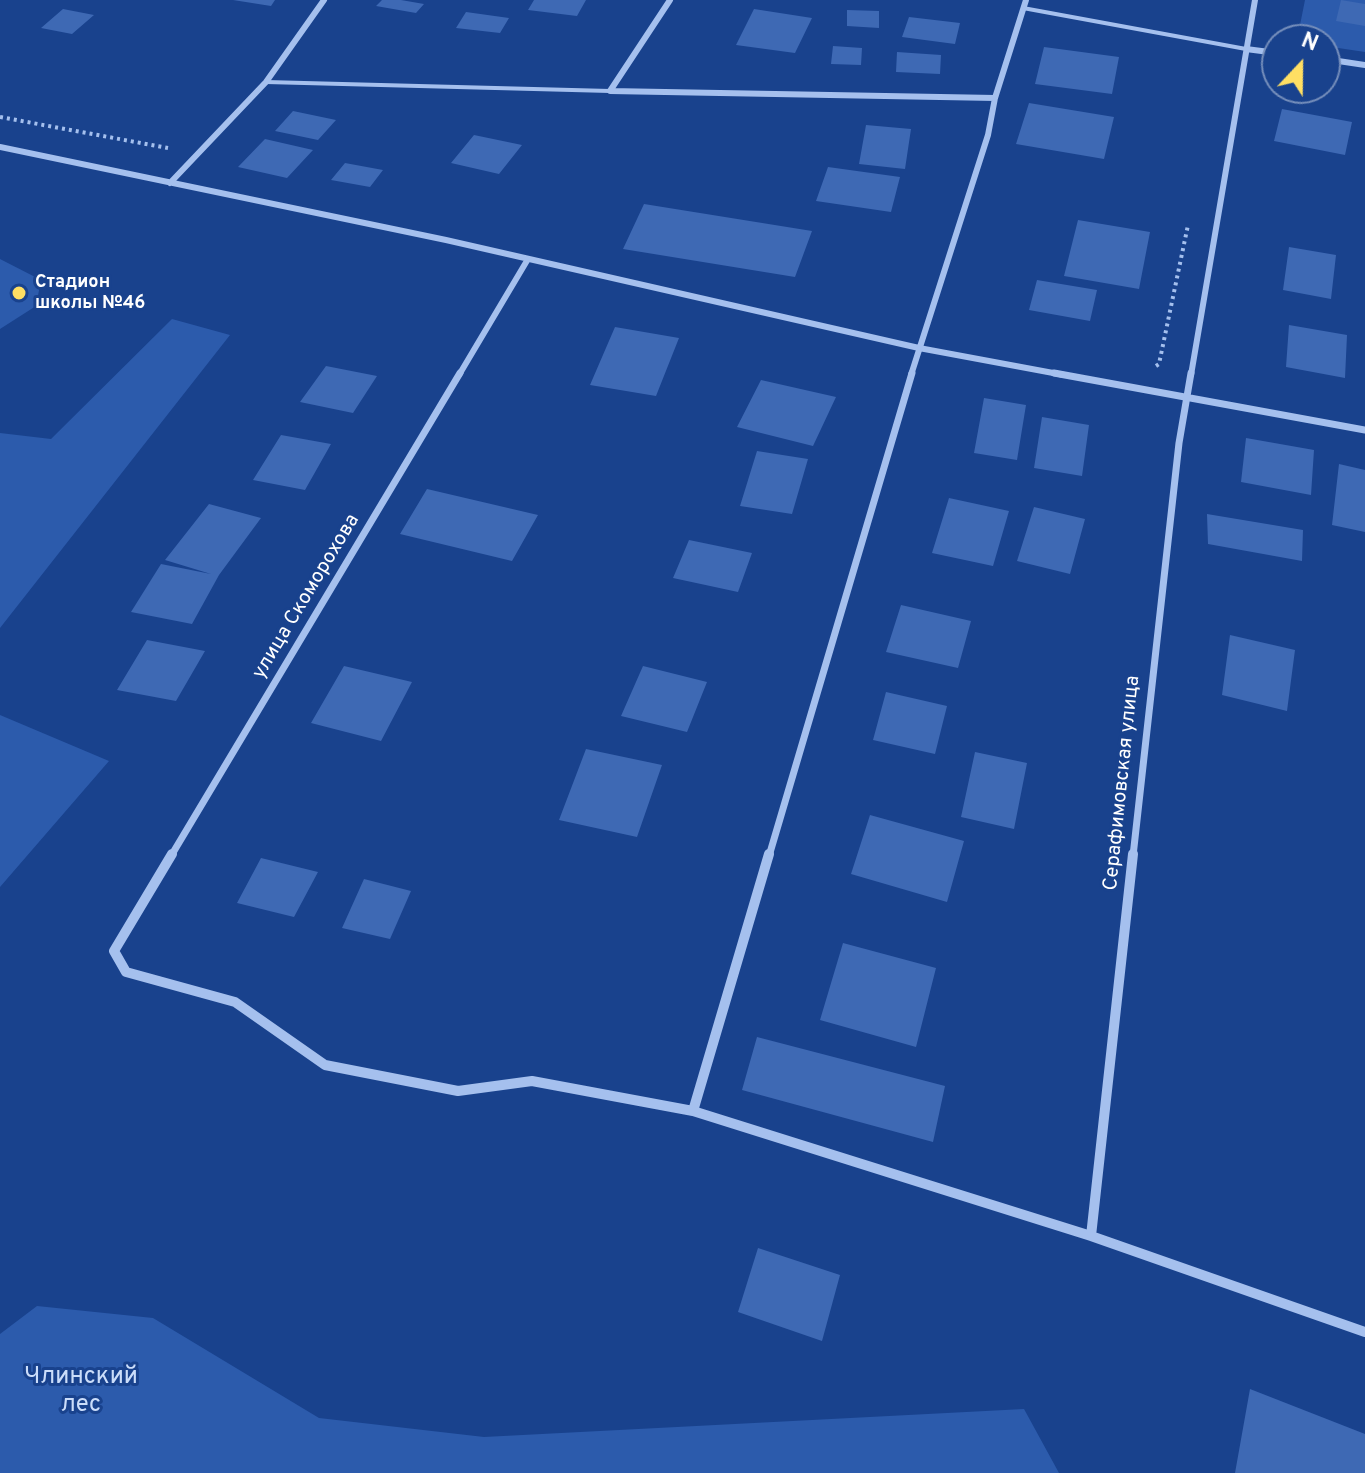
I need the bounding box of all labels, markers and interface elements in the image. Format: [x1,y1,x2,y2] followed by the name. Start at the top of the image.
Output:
[1261,24,1341,104] north arrow
[1297,28,1322,59] text: N
[35,272,145,314] place label: Стадион школы №46
[10,284,28,302] marker: Стадион школы №46
[248,510,366,684] street label: улица Скоморохова
[1100,674,1146,892] street label: Серафимовская улица
[24,1364,138,1420] park label: Члинский лес

